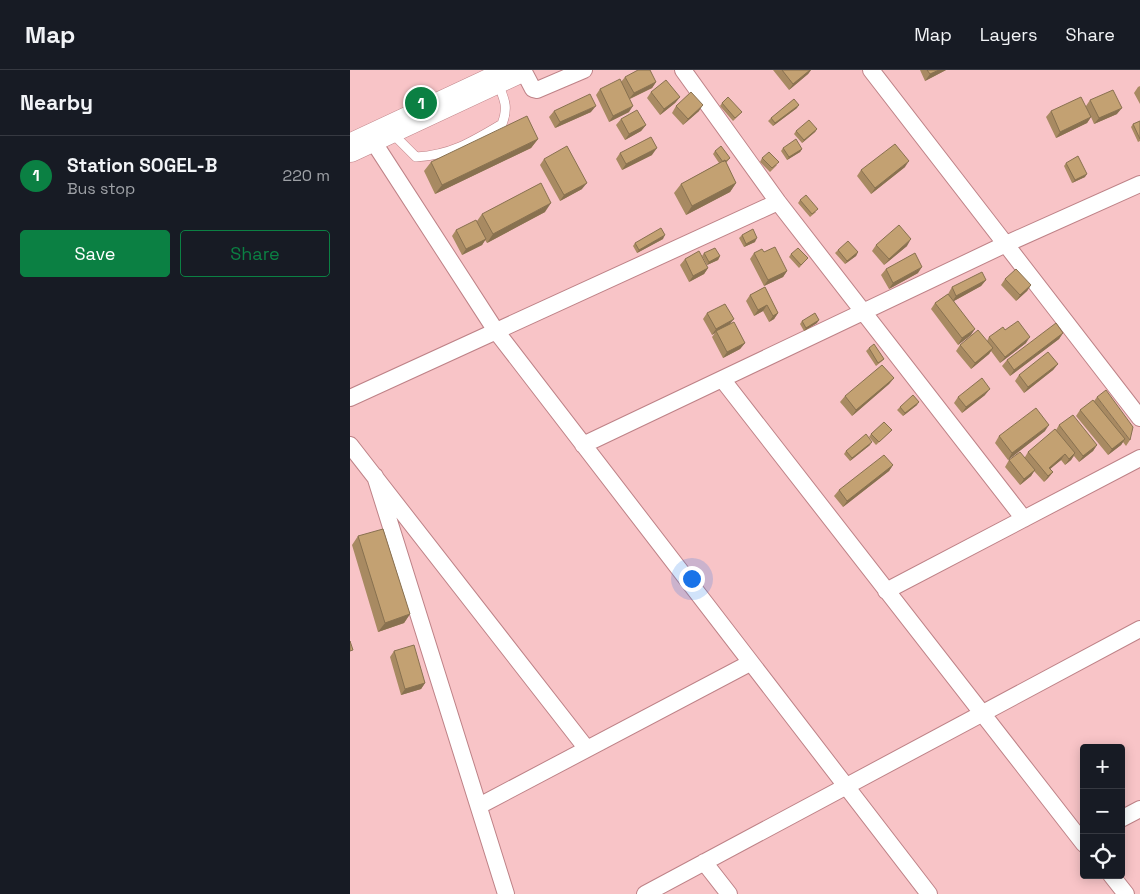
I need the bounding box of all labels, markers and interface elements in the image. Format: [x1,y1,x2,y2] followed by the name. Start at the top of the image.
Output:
[25,19,75,50] text: Map
[914,23,952,46] text: Map
[980,23,1037,46] text: Layers
[1065,23,1115,46] text: Share
[405,84,437,122] pin: 1
[20,89,93,116] text: Nearby
[67,153,217,178] text: Station SOGEL-B
[32,165,40,186] text: 1
[283,165,330,186] text: 220 m
[67,178,135,199] text: Bus stop
[20,230,170,277] button: Save
[180,230,330,277] button: Share
[679,566,705,592] your location
[1080,744,1125,879] map controls
[1080,744,1125,789] button: +
[1080,789,1125,834] button: −
[1080,834,1125,879] button: locate

